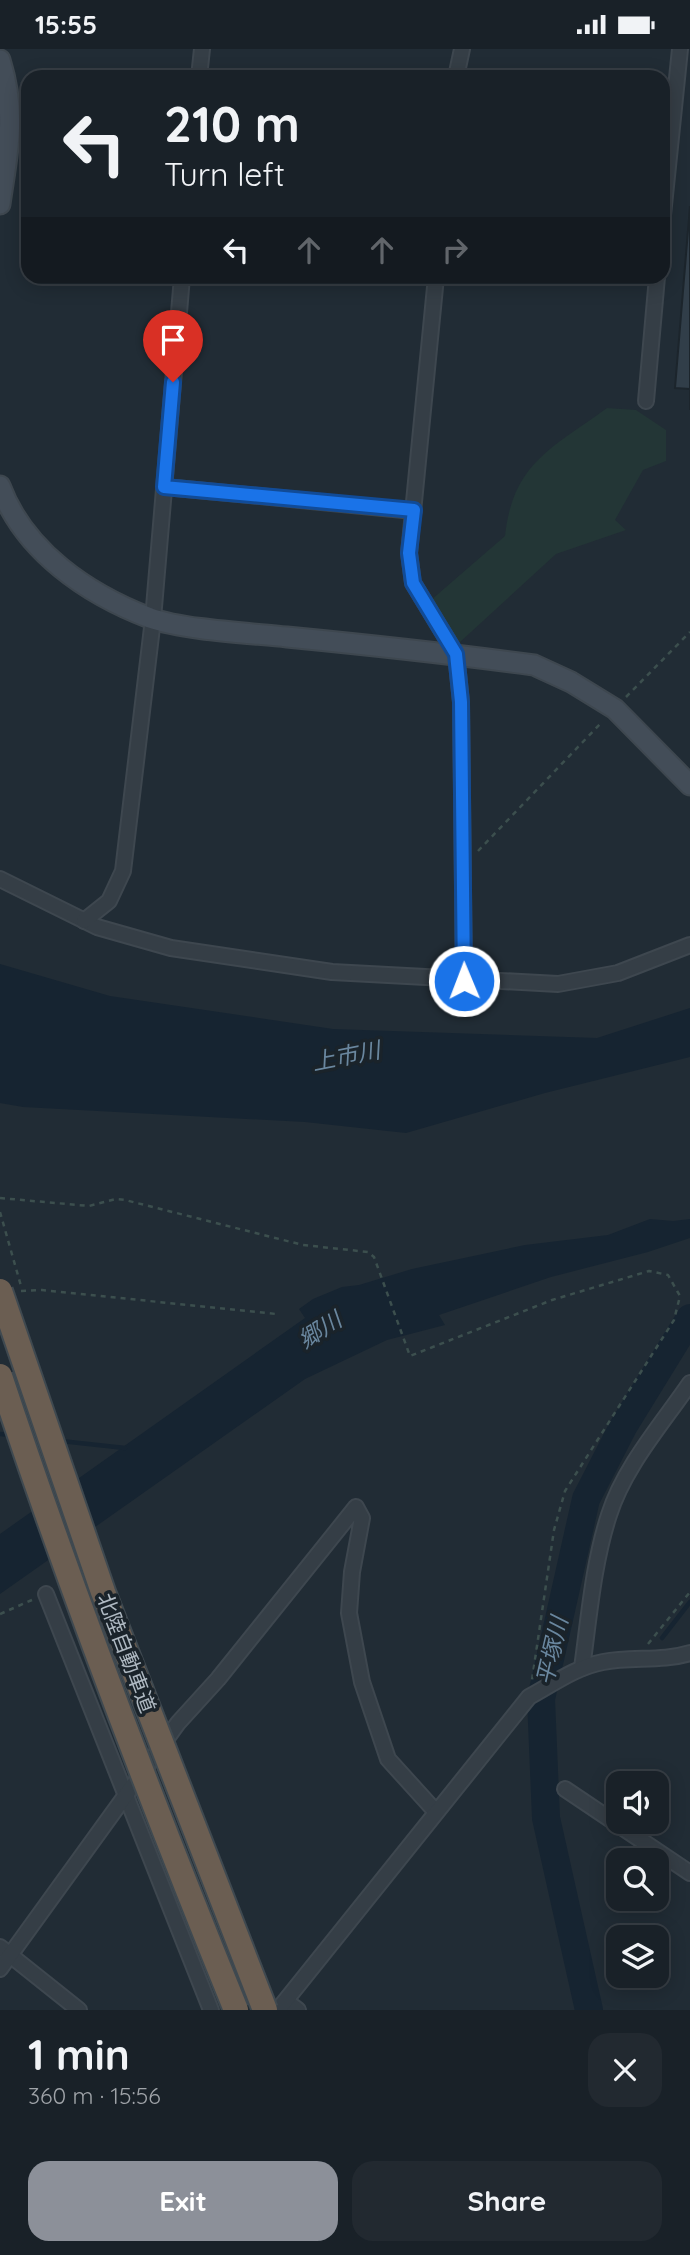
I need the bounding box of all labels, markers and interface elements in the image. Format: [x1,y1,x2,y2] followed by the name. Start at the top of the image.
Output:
[35,8,97,41] text: 15:55
[164,93,300,154] text: 210 m
[49,98,140,189] icon: left
[164,154,285,194] text: Turn left
[217,231,255,269] icon: left
[290,231,328,269] icon: ahead
[363,231,401,269] icon: ahead
[436,231,474,269] icon: right
[143,310,203,382] pin
[154,321,192,359] icon: arrive
[427,944,501,1018] position arrow
[309,1034,385,1076] water label: 上市川
[293,1303,349,1354] water label: 郷川
[92,1589,162,1716] street label: 北陸自動車道
[530,1611,574,1688] water label: 平塚川
[606,1771,669,1988] map controls
[606,1771,669,1834] button: sound
[606,1848,669,1911] button: search
[606,1925,669,1988] button: layers
[28,2028,130,2081] text: 1 min
[588,2033,662,2107] button: close
[28,2081,161,2110] text: 360 m · 15:56
[28,2161,338,2241] button: Exit
[352,2161,662,2241] button: Share

